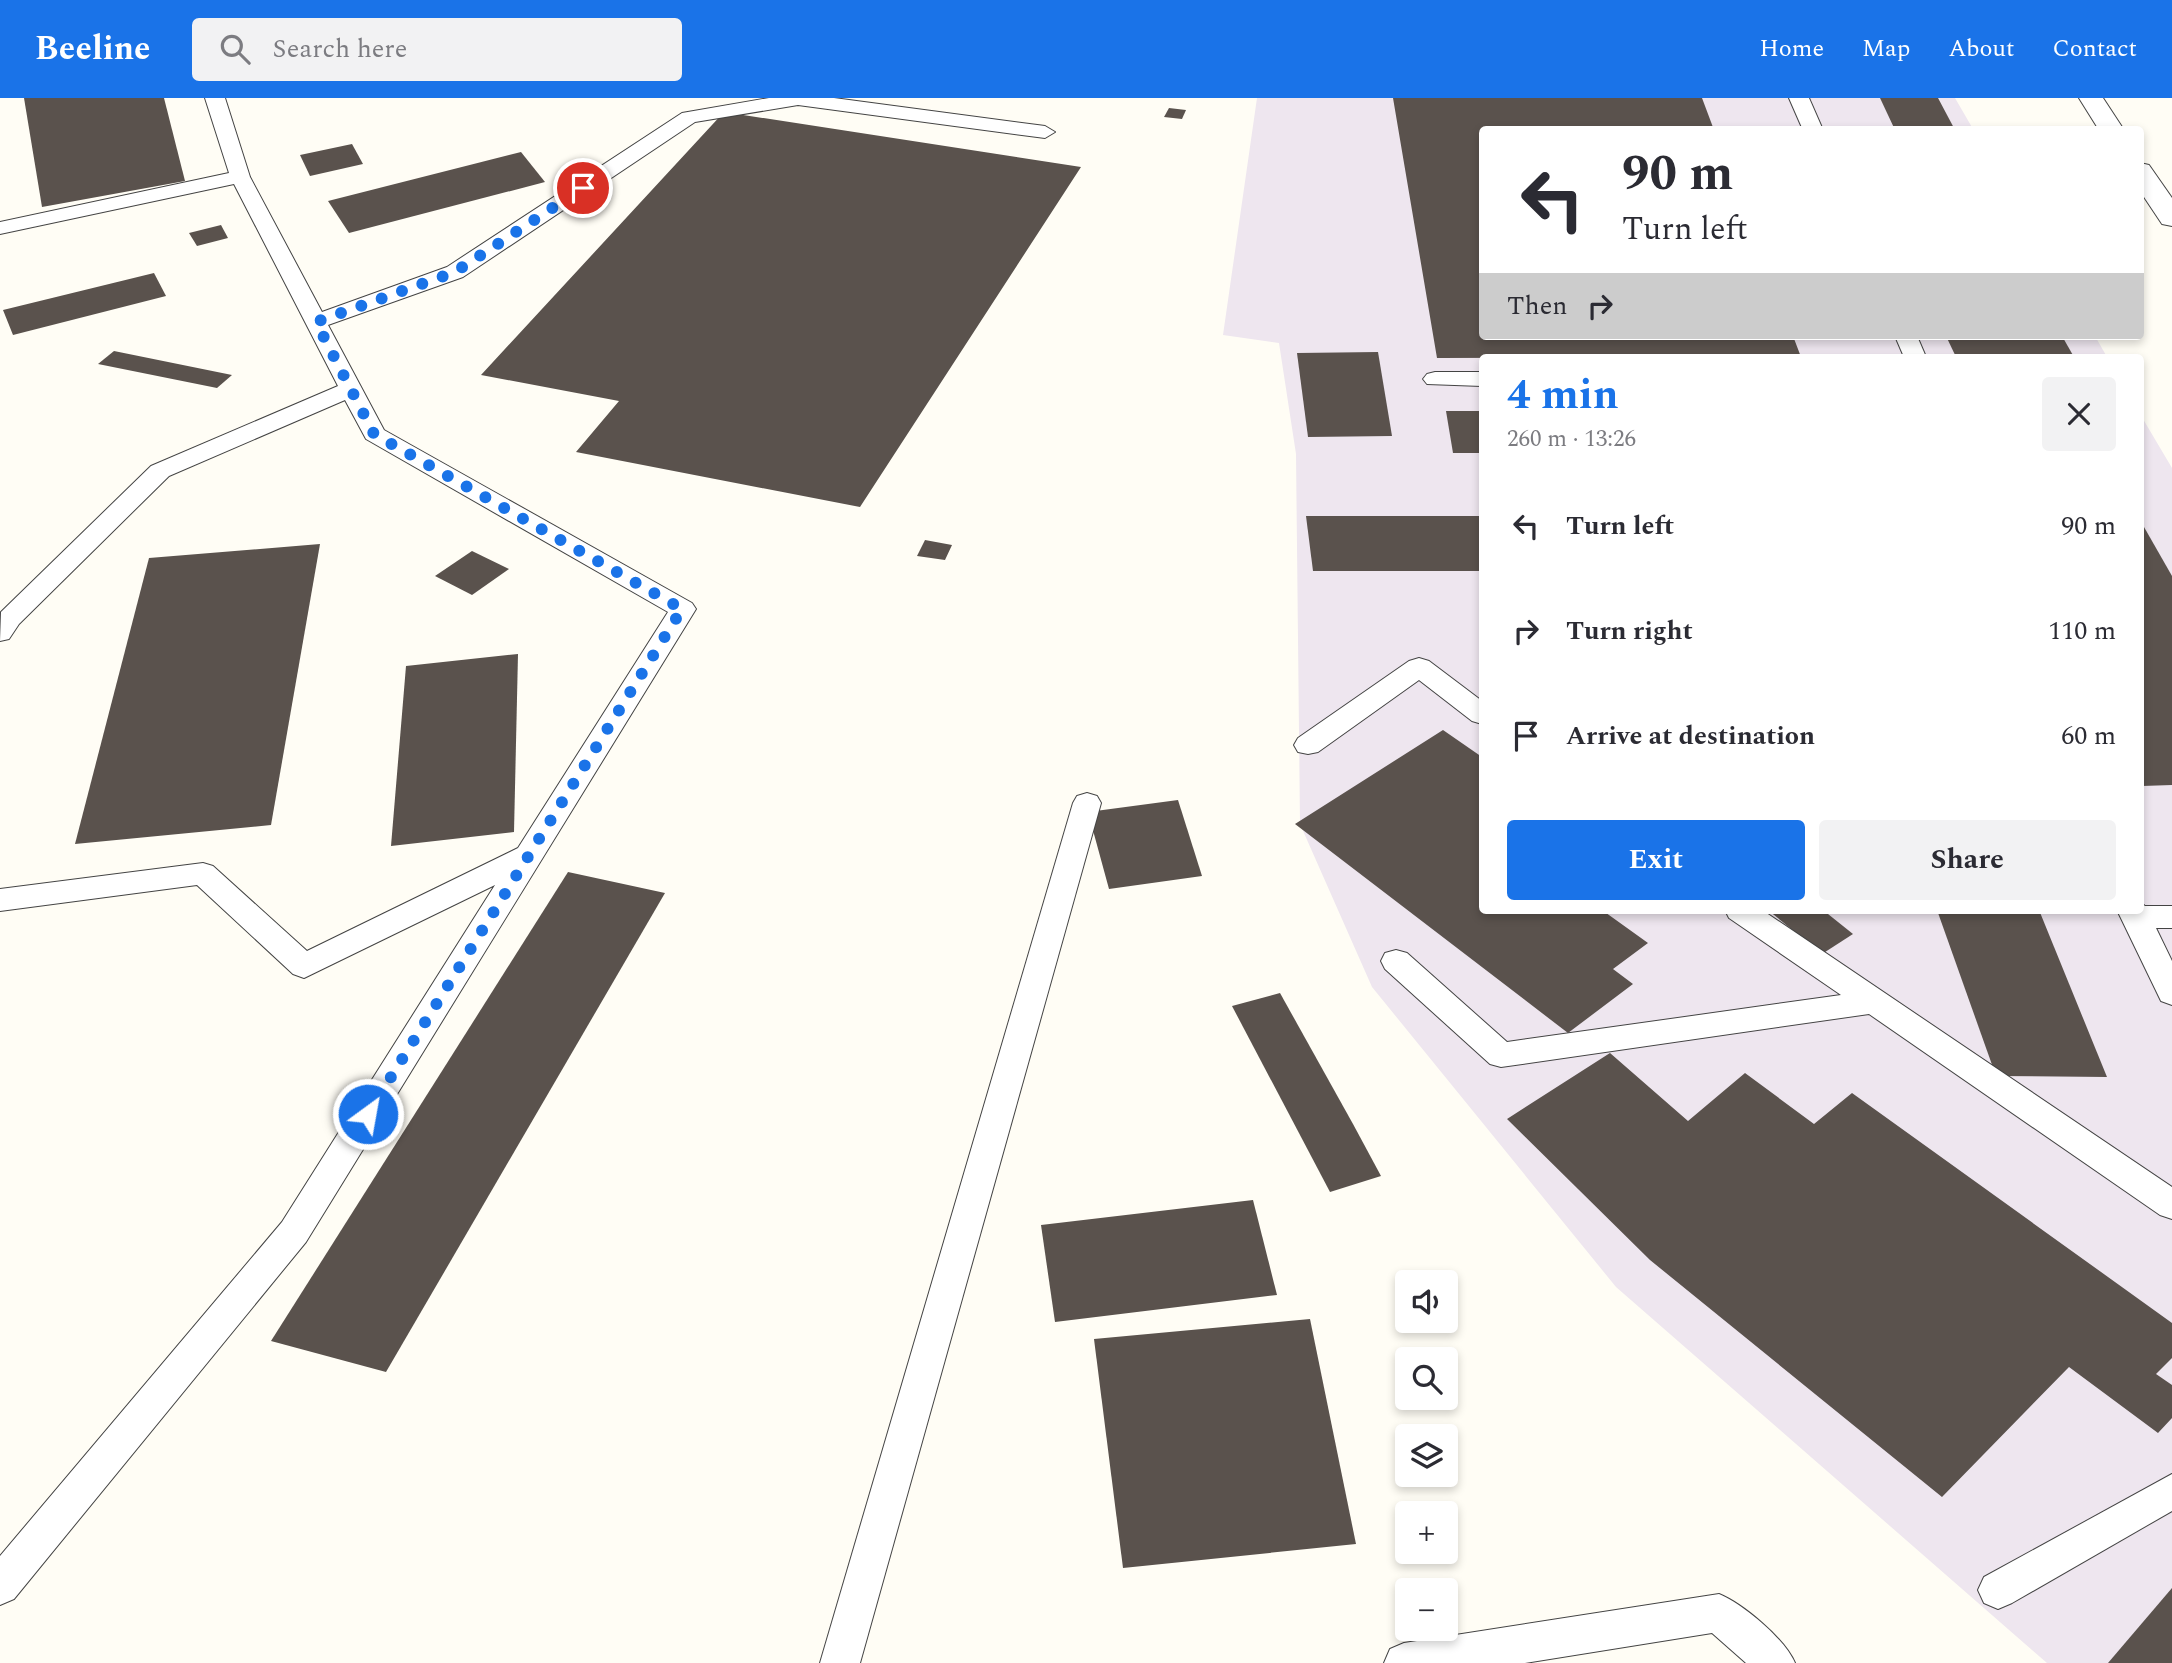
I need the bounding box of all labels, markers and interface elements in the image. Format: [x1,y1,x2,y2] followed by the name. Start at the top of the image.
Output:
[192,18,682,81] search box
[35,24,150,74] text: Beeline
[272,29,407,69] text: Search here
[216,30,254,68] icon: search
[1759,31,1824,67] text: Home
[1862,31,1910,67] text: Map
[1948,31,2014,67] text: About
[2052,31,2137,67] text: Contact
[1622,137,1733,212] text: 90 m
[1507,154,1598,245] icon: left
[553,158,613,218] pin
[564,169,602,207] icon: arrive
[1622,205,1748,254] text: Turn left
[1507,286,1567,326] text: Then
[1581,287,1619,325] icon: right
[1507,364,1619,427] text: 4 min
[2042,377,2116,451] button: close
[1507,422,1636,457] text: 260 m · 13:26
[1566,506,1674,546] text: Turn left
[2061,506,2116,546] text: 90 m
[1507,507,1545,545] icon: left
[1566,611,1693,651] text: Turn right
[2048,611,2116,651] text: 110 m
[1507,612,1545,650] icon: right
[1566,716,1815,756] text: Arrive at destination
[2061,716,2116,756] text: 60 m
[1507,717,1545,755] icon: arrive
[1507,820,1805,900] button: Exit
[1819,820,2116,900] button: Share
[331,1077,405,1151] position arrow
[1395,1270,1458,1641] map controls
[1395,1270,1458,1333] button: sound
[1395,1347,1458,1410] button: search
[1395,1424,1458,1487] button: layers
[1395,1501,1458,1564] button: +
[1395,1578,1458,1641] button: −

